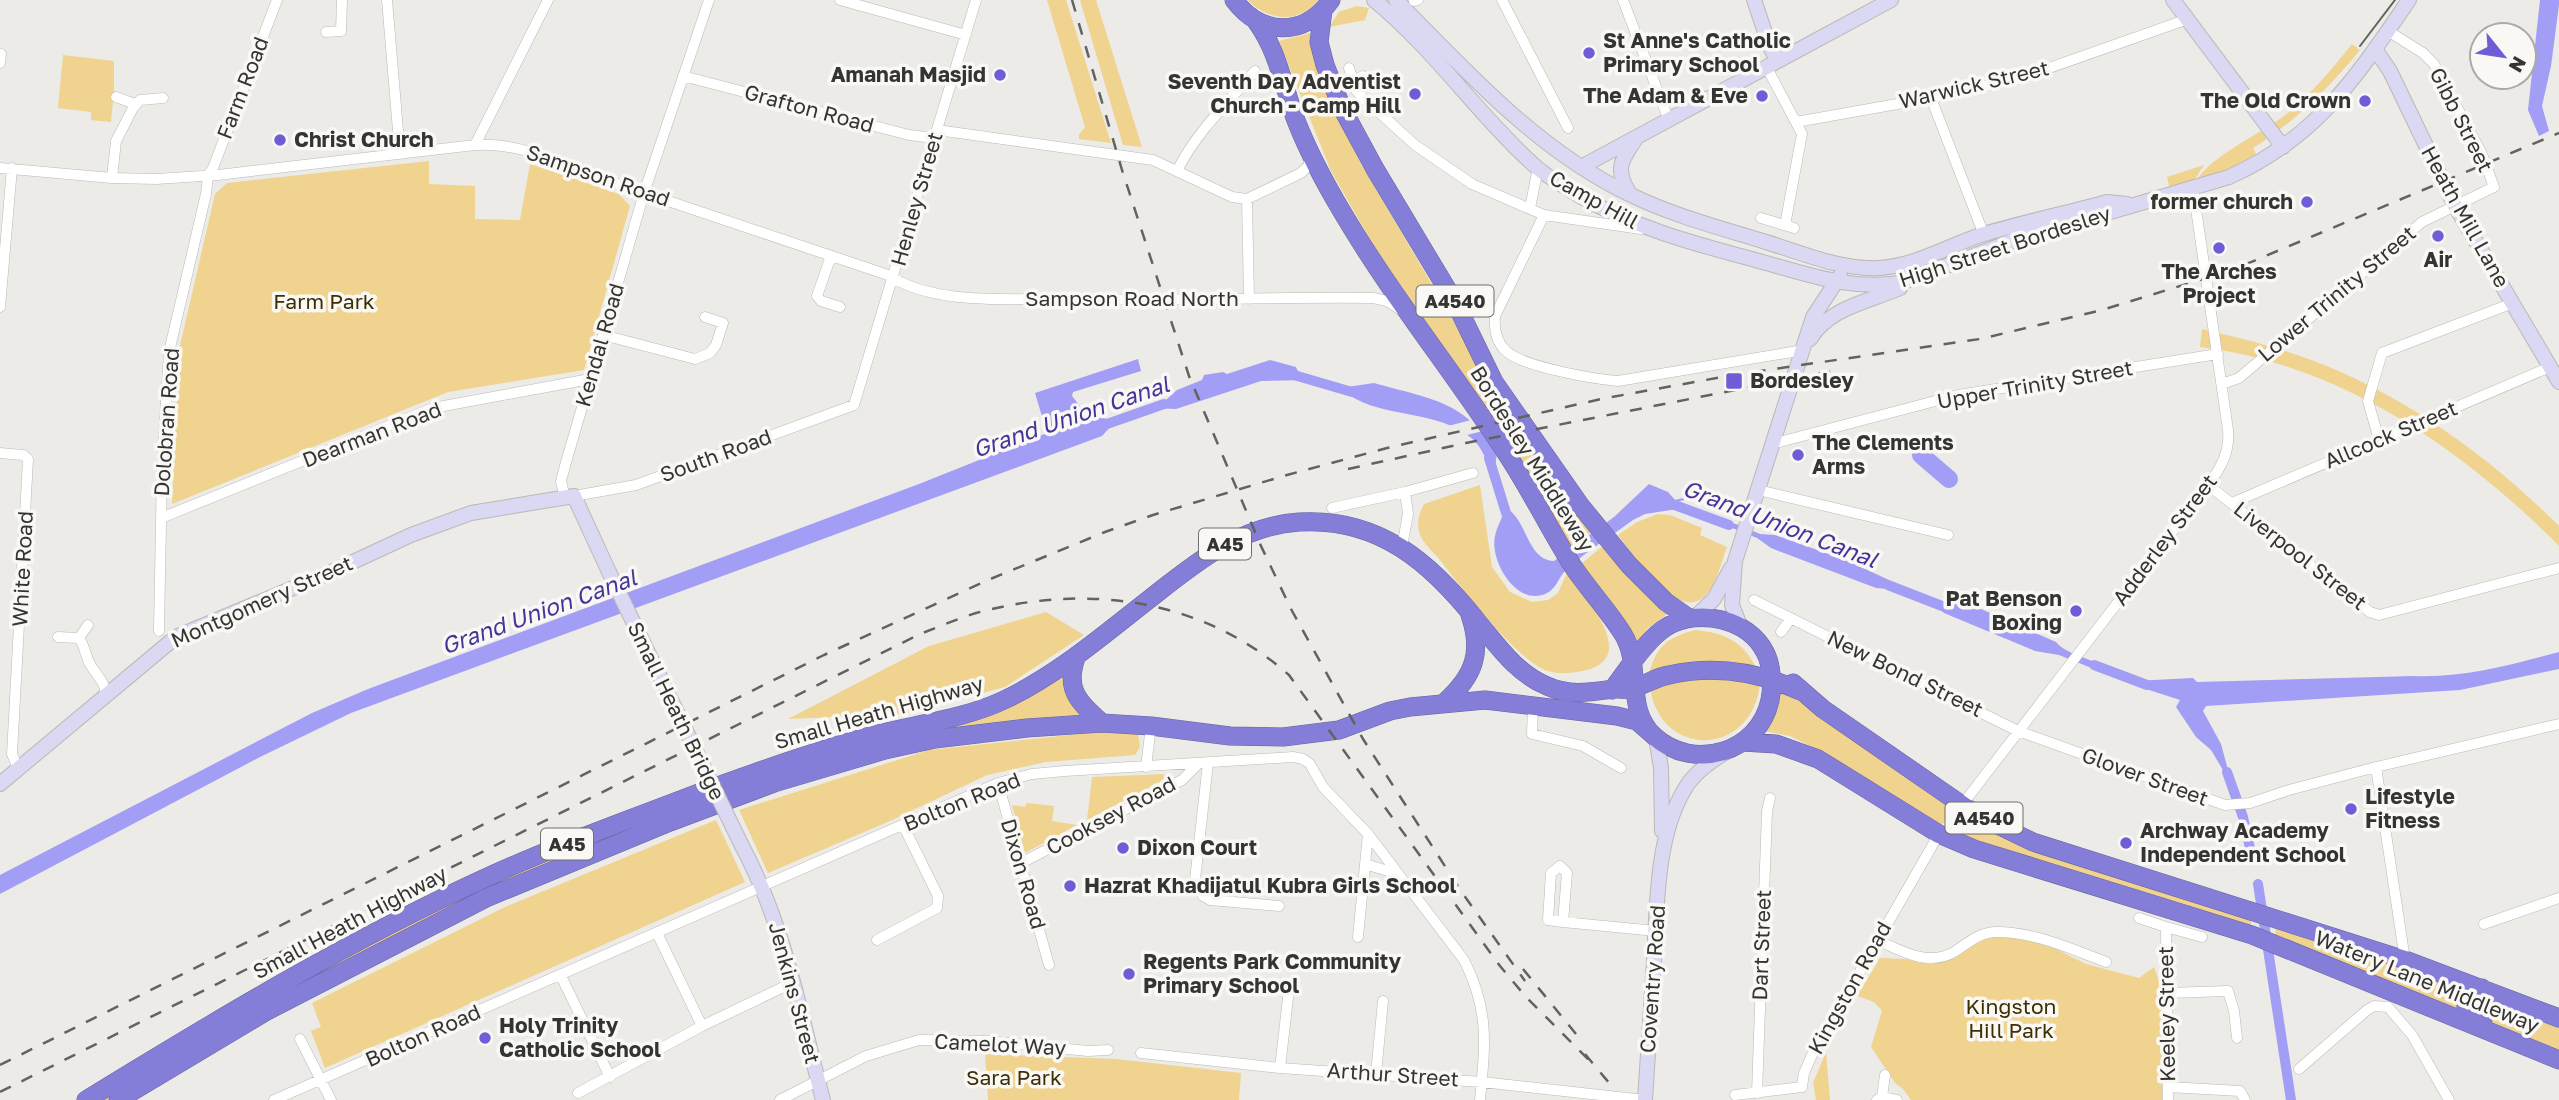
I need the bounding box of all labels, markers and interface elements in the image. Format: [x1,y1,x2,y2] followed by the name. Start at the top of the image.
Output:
[2468,21,2538,91] north arrow
[1603,27,1791,77] place label: St Anne's Catholic Primary School
[211,33,273,142] street label: Farm Road
[1581,45,1597,61] marker: St Anne's Catholic Primary School
[2505,53,2532,77] text: N
[1896,54,2051,114] street label: Warwick Street
[831,61,986,87] place label: Amanah Masjid
[2425,63,2499,176] street label: Gibb Street
[992,67,1008,83] marker: Amanah Masjid
[1168,68,1401,118] place label: Seventh Day Adventist Church - Camp Hill
[742,78,877,138] street label: Grafton Road
[1583,82,1748,108] place label: The Adam & Eve
[1407,86,1423,102] marker: Seventh Day Adventist Church - Camp Hill
[2200,87,2351,113] place label: The Old Crown
[1754,88,1770,104] marker: The Adam & Eve
[2357,93,2373,109] marker: The Old Crown
[294,126,434,152] place label: Christ Church
[884,129,948,269] street label: Henley Street
[272,132,288,148] marker: Christ Church
[523,138,674,212] street label: Sampson Road
[2416,141,2516,292] street label: Heath Mill Lane
[1545,164,1644,234] street label: Camp Hill
[2151,188,2293,214] place label: former church
[2299,194,2315,210] marker: former church
[1896,199,2114,293] street label: High Street Bordesley
[2252,220,2421,367] street label: Lower Trinity Street
[2430,228,2446,244] marker: Air
[2211,240,2227,256] marker: The Arches Project
[2424,246,2452,272] place label: Air
[2161,258,2277,308] place label: The Arches Project
[569,280,629,410] street label: Kendal Road
[1025,285,1239,311] street label: Sampson Road North
[1416,286,1494,316] road number: A4540
[273,288,375,314] park label: Farm Park
[148,347,184,497] street label: Dolobran Road
[1935,354,2135,414] street label: Upper Trinity Street
[1465,361,1601,556] street label: Bordesley Middleway
[1750,367,1854,393] place label: Bordesley
[969,369,1174,463] water label: Grand Union Canal
[1724,371,1744,391] marker: Bordesley
[2320,394,2461,474] street label: Allcock Street
[298,396,445,473] street label: Dearman Road
[656,423,775,487] street label: South Road
[1812,429,1954,479] place label: The Clements Arms
[1790,447,1806,463] marker: The Clements Arms
[2106,469,2222,610] street label: Adderley Street
[1679,473,1883,574] water label: Grand Union Canal
[2229,495,2372,615] street label: Liverpool Street
[6,510,38,628] street label: White Road
[1199,528,1251,559] road number: A45
[167,549,356,653] street label: Montgomery Street
[437,562,642,659] water label: Grand Union Canal
[1945,585,2062,635] place label: Pat Benson Boxing
[2068,603,2084,619] marker: Pat Benson Boxing
[623,617,731,804] street label: Small Heath Bridge
[1823,624,1988,722] street label: New Bond Street
[771,670,986,754] street label: Small Heath Highway
[2079,741,2212,811] street label: Glover Street
[899,766,1024,836] street label: Bolton Road
[1041,770,1180,860] street label: Cooksey Road
[2365,783,2455,833] place label: Lifestyle Fitness
[2343,801,2359,817] marker: Lifestyle Fitness
[1946,803,2022,834] road number: A4540
[996,815,1052,932] street label: Dixon Road
[2140,817,2346,867] place label: Archway Academy Independent School
[541,828,593,860] road number: A45
[1137,834,1257,860] place label: Dixon Court
[2118,835,2134,851] marker: Archway Academy Independent School
[1115,840,1131,856] marker: Dixon Court
[248,860,451,984] street label: Small Heath Highway
[1084,872,1457,898] place label: Hazrat Khadijatul Kubra Girls School
[1062,878,1078,894] marker: Hazrat Khadijatul Kubra Girls School
[1746,889,1776,1001] street label: Dart Street
[1634,904,1670,1054] street label: Coventry Road
[1802,917,1896,1058] street label: Kingston Road
[764,919,826,1066] street label: Jenkins Street
[2311,924,2544,1038] street label: Watery Lane Middleway
[2152,946,2180,1082] street label: Keeley Street
[1143,948,1401,998] place label: Regents Park Community Primary School
[1121,966,1137,982] marker: Regents Park Community Primary School
[1966,993,2057,1043] park label: Kingston Hill Park
[361,998,484,1072] street label: Bolton Road
[499,1012,661,1062] place label: Holy Trinity Catholic School
[933,1028,1067,1060] street label: Camelot Way
[477,1030,493,1046] marker: Holy Trinity Catholic School
[1326,1056,1460,1092] street label: Arthur Street
[966,1064,1062,1090] park label: Sara Park

